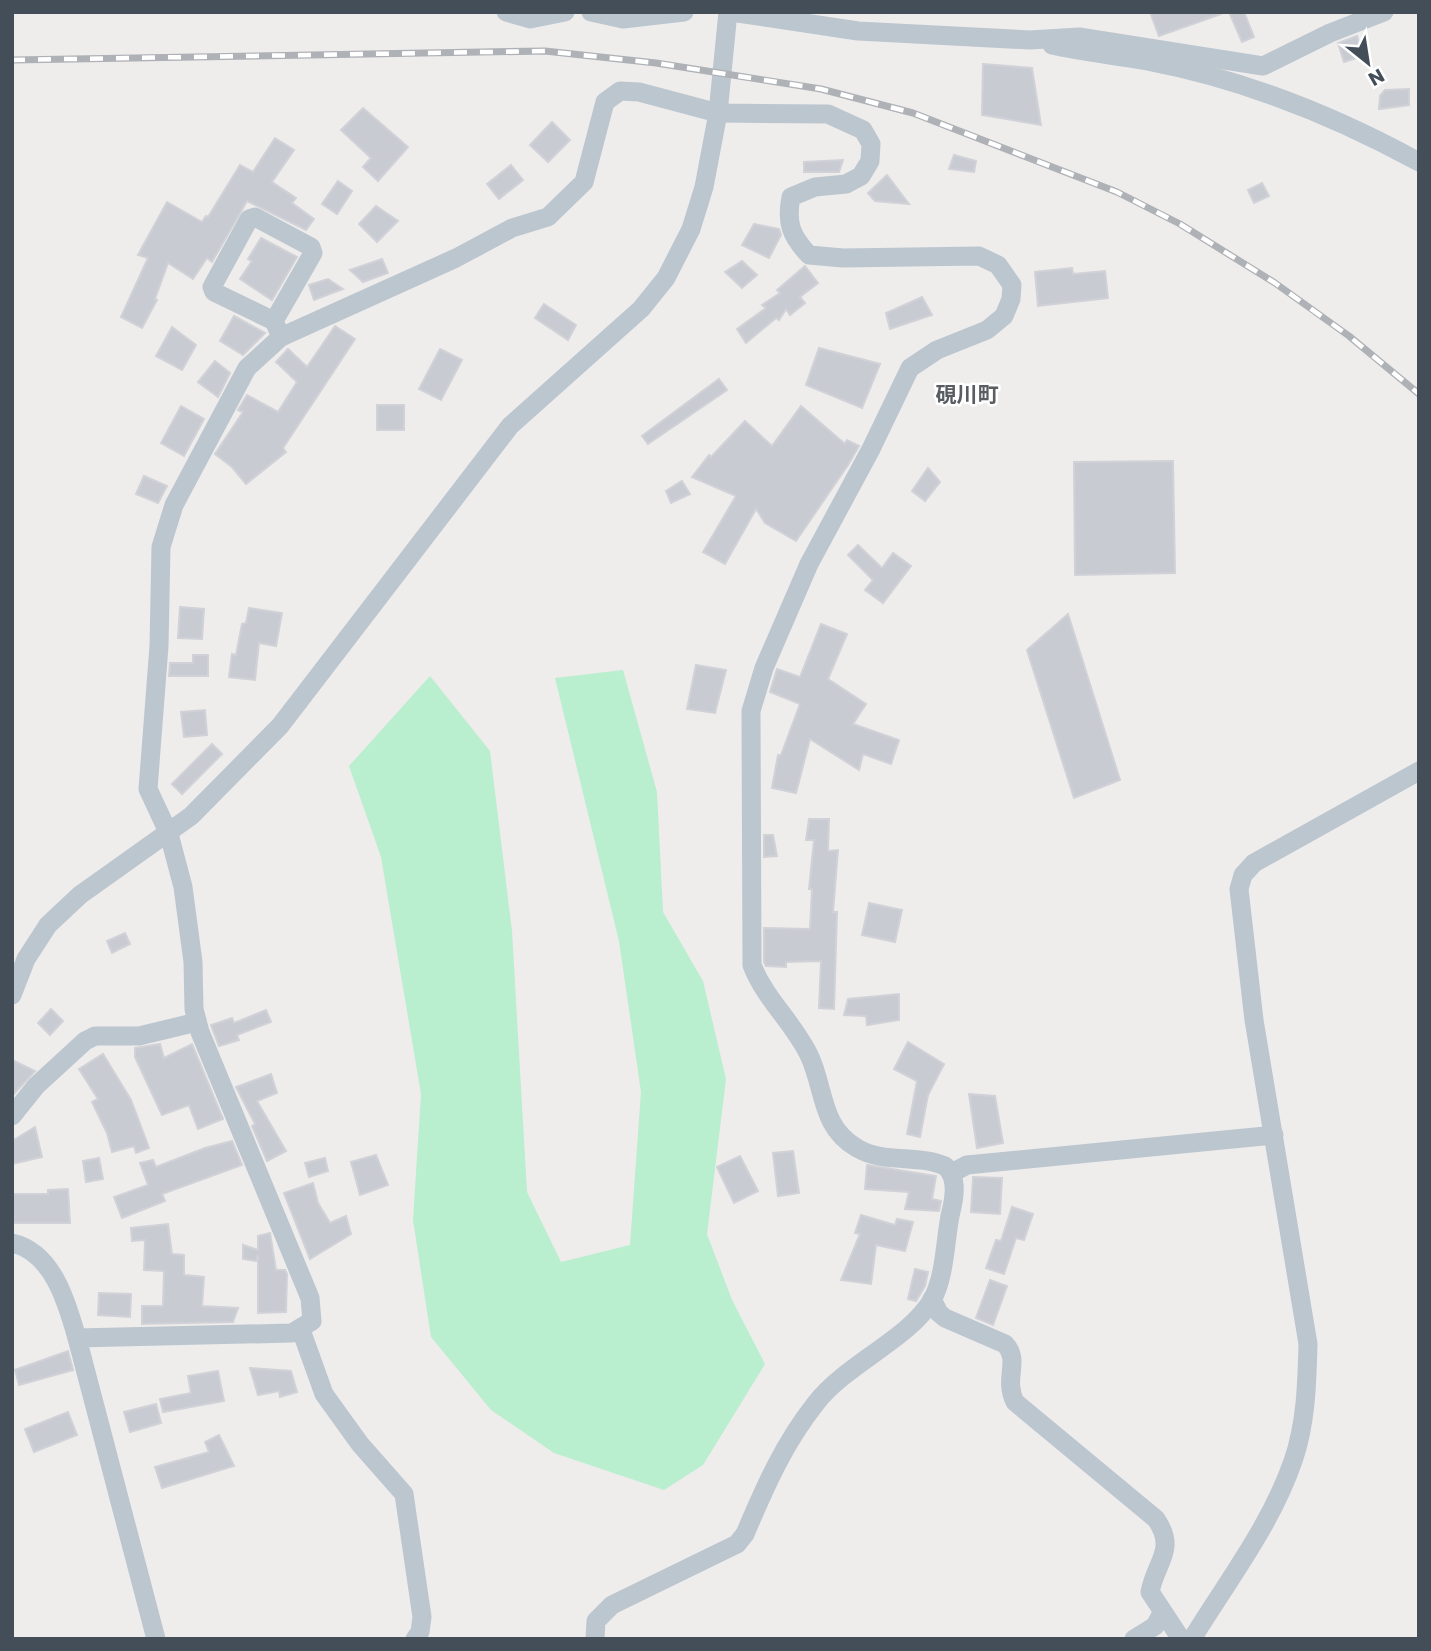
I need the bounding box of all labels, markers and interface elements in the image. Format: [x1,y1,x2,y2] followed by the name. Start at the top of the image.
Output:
[1333,28,1403,98] north arrow
[1363,62,1389,93] text: N
[936,380,999,409] district label: 硯川町

